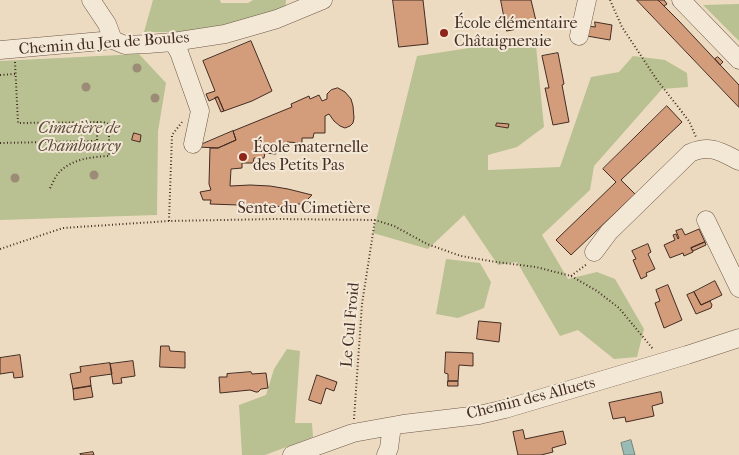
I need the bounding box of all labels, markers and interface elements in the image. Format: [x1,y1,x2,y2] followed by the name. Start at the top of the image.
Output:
[454,14,577,52] place label: École élémentaire Châtaigneraie
[438,27,450,39] marker: École élémentaire Châtaigneraie
[18,28,190,60] street label: Chemin du Jeu de Boules
[37,119,121,157] park label: Cimetière de Chambourcy
[253,138,368,176] place label: École maternelle des Petits Pas
[237,151,249,163] marker: École maternelle des Petits Pas
[238,199,370,219] street label: Sente du Cimetière
[338,282,364,368] street label: Le Cul Froid
[465,374,597,424] street label: Chemin des Alluets

